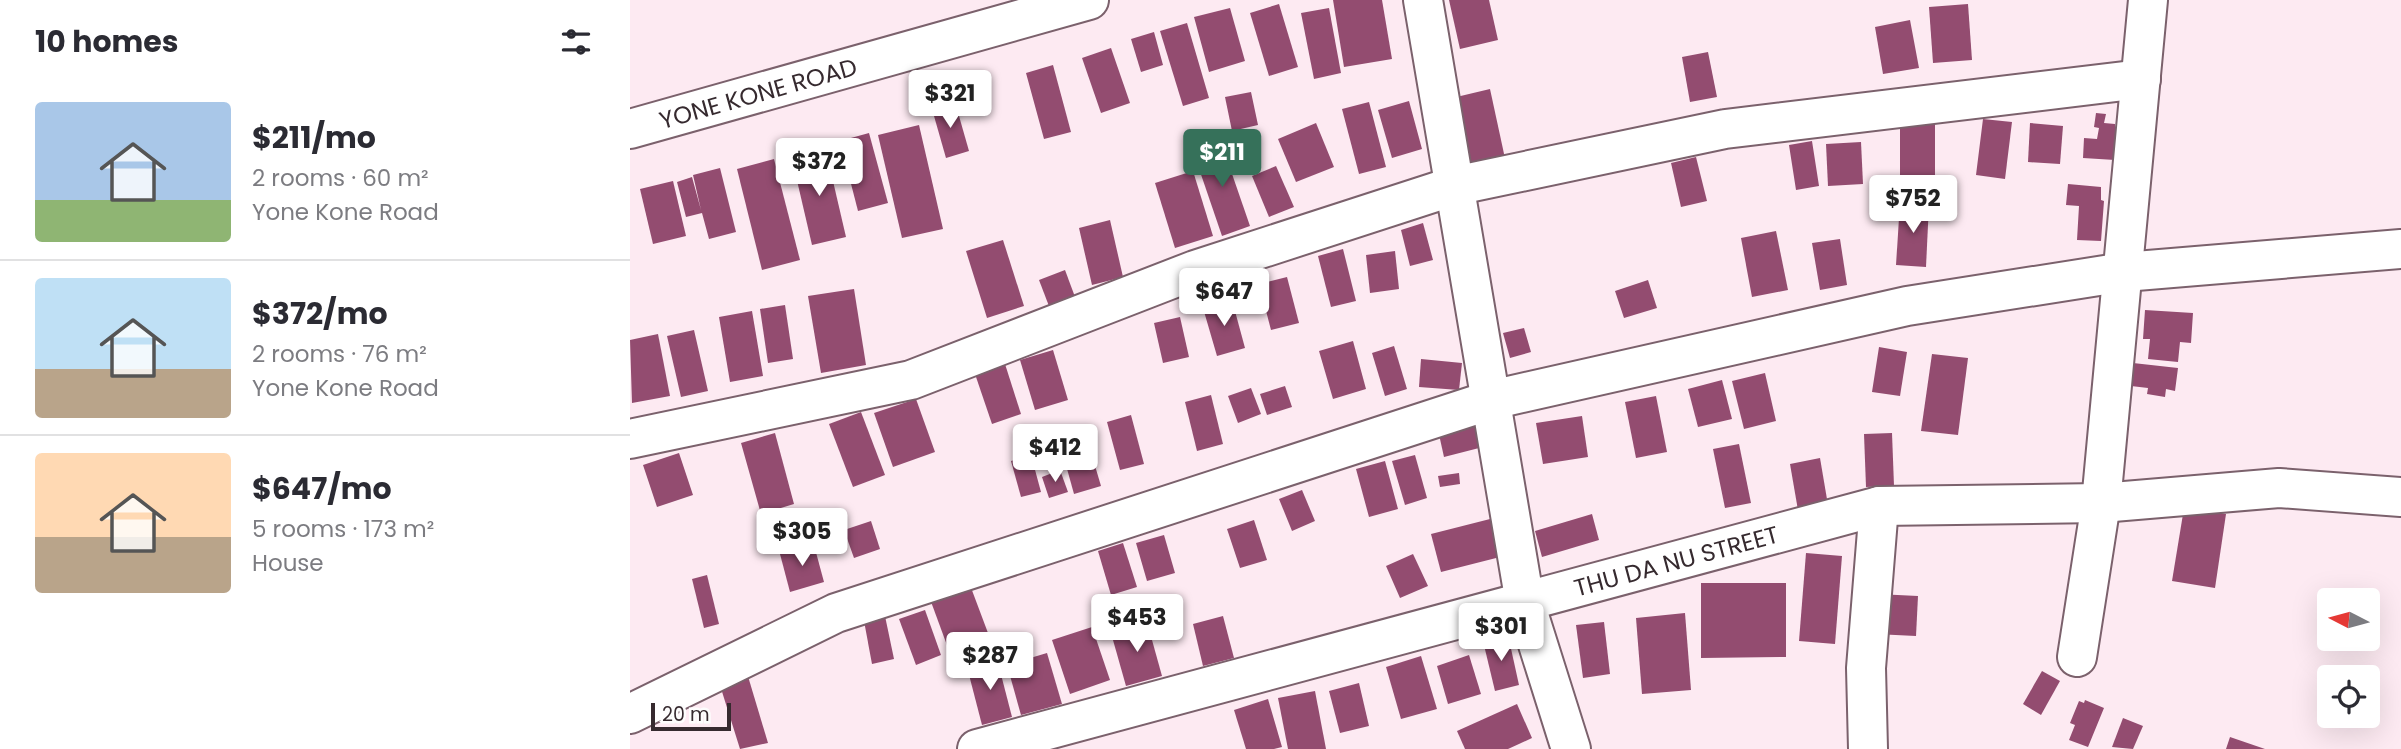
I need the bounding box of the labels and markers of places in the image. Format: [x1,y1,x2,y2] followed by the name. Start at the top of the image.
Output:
[909,71,991,130] pin: $321
[1181,130,1263,189] pin: $211
[778,138,860,198] pin: $372
[1872,176,1954,235] pin: $752
[1183,268,1265,328] pin: $647
[1014,424,1096,484] pin: $412
[761,508,843,568] pin: $305
[1096,594,1178,654] pin: $453
[1460,604,1542,663] pin: $301
[949,632,1031,692] pin: $287

